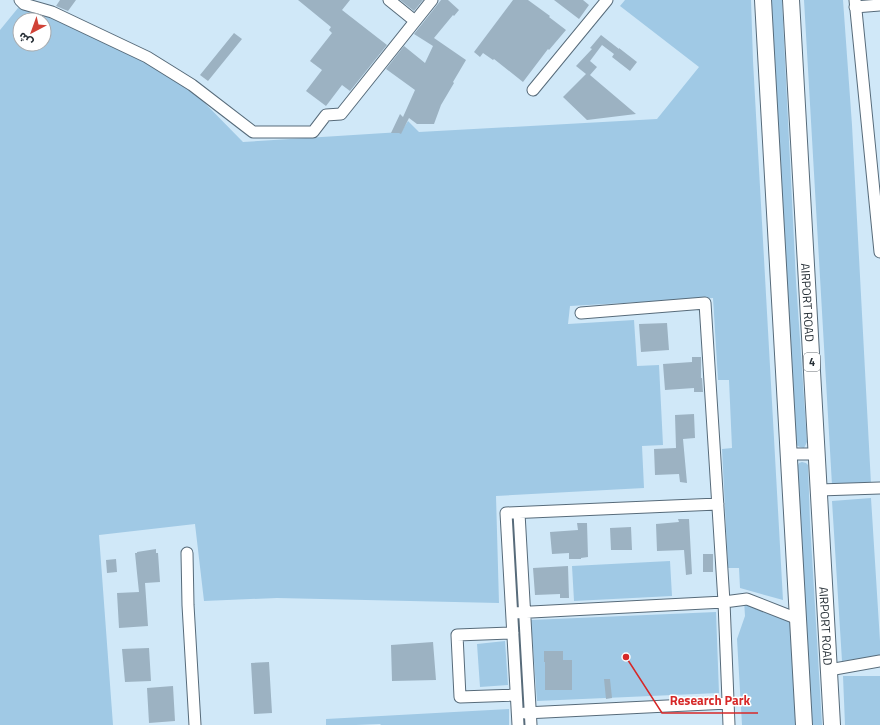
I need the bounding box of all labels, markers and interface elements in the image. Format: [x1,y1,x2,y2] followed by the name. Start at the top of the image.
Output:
[12,12,52,52] north arrow
[15,29,36,51] text: ش
[796,263,820,343] street label: AIRPORT ROAD
[804,353,820,371] road number: 4
[815,586,838,666] street label: AIRPORT ROAD
[662,688,758,713] callout: Research Park
[670,690,751,710] text: Research Park

